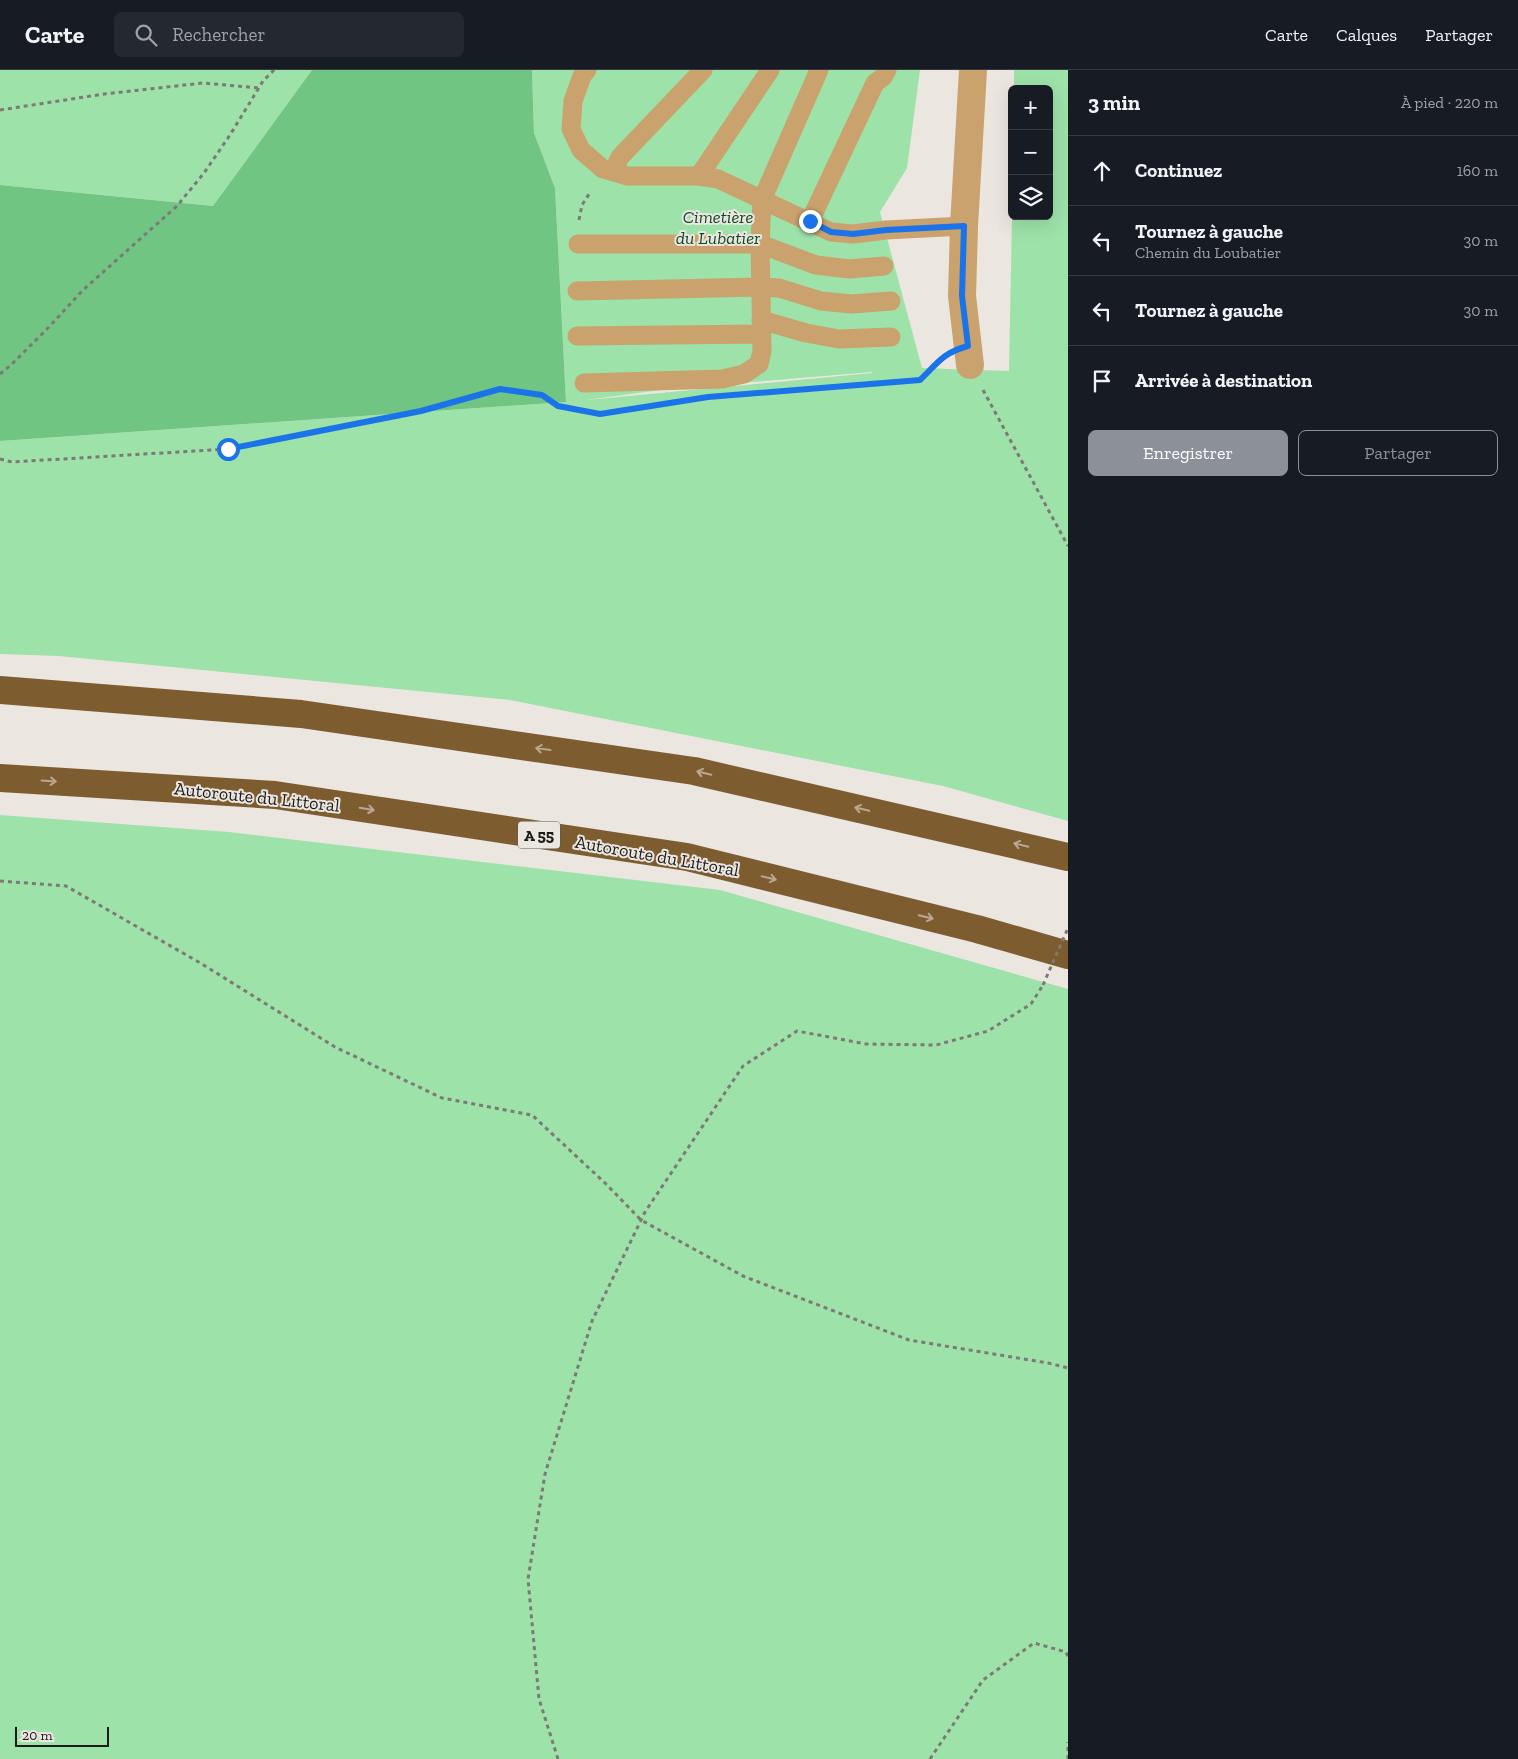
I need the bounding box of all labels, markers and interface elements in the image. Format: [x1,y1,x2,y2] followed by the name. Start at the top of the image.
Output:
[114,12,464,57] search box
[25,20,84,49] text: Carte
[132,21,160,49] icon: search
[172,23,265,46] text: Rechercher
[1265,24,1308,46] text: Carte
[1336,24,1397,46] text: Calques
[1425,24,1493,46] text: Partager
[1008,85,1053,220] map controls
[1008,85,1053,130] button: +
[1088,90,1140,115] text: 3 min
[1401,93,1498,112] text: À pied · 220 m
[1008,130,1053,175] button: −
[1088,157,1116,185] icon: ahead
[1135,159,1222,182] text: Continuez
[1457,161,1498,180] text: 160 m
[1008,175,1053,220] button: layers
[676,206,761,249] park label: Cimetière du Lubatier
[799,210,822,233] route end
[1135,220,1283,243] text: Tournez à gauche
[1088,227,1116,255] icon: left
[1464,231,1498,250] text: 30 m
[1135,243,1281,262] text: Chemin du Loubatier
[1088,297,1116,325] icon: left
[1135,299,1283,322] text: Tournez à gauche
[1464,301,1498,320] text: 30 m
[1088,367,1116,395] icon: arrive
[1135,369,1312,392] text: Arrivée à destination
[1088,430,1288,476] button: Enregistrer
[1298,430,1498,476] button: Partager
[217,438,240,461] route start
[536,744,552,754] one-way arrow
[696,768,712,777] one-way arrow
[40,776,56,785] one-way arrow
[173,777,341,817] street label: Autoroute du Littoral
[855,804,871,813] one-way arrow
[359,805,375,815] one-way arrow
[518,822,560,848] road number: A 55
[573,831,741,881] street label: Autoroute du Littoral
[1013,840,1029,850] one-way arrow
[760,873,776,883] one-way arrow
[918,913,934,922] one-way arrow
[15,1724,109,1747] scale bar
[22,1727,53,1744] text: 20 m

